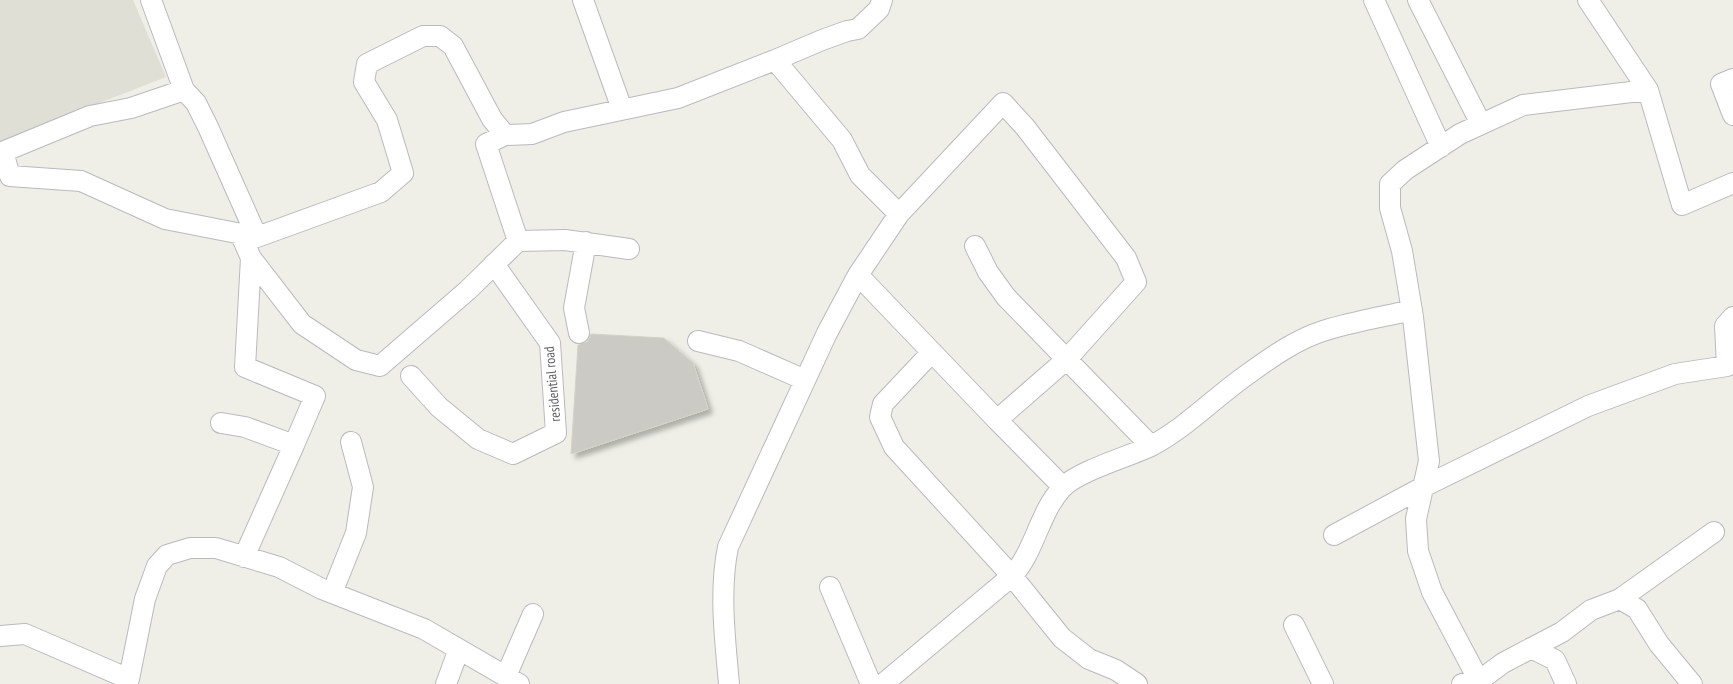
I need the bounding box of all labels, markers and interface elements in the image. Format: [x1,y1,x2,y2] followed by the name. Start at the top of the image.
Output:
[540,346,564,422] street label: residential road

